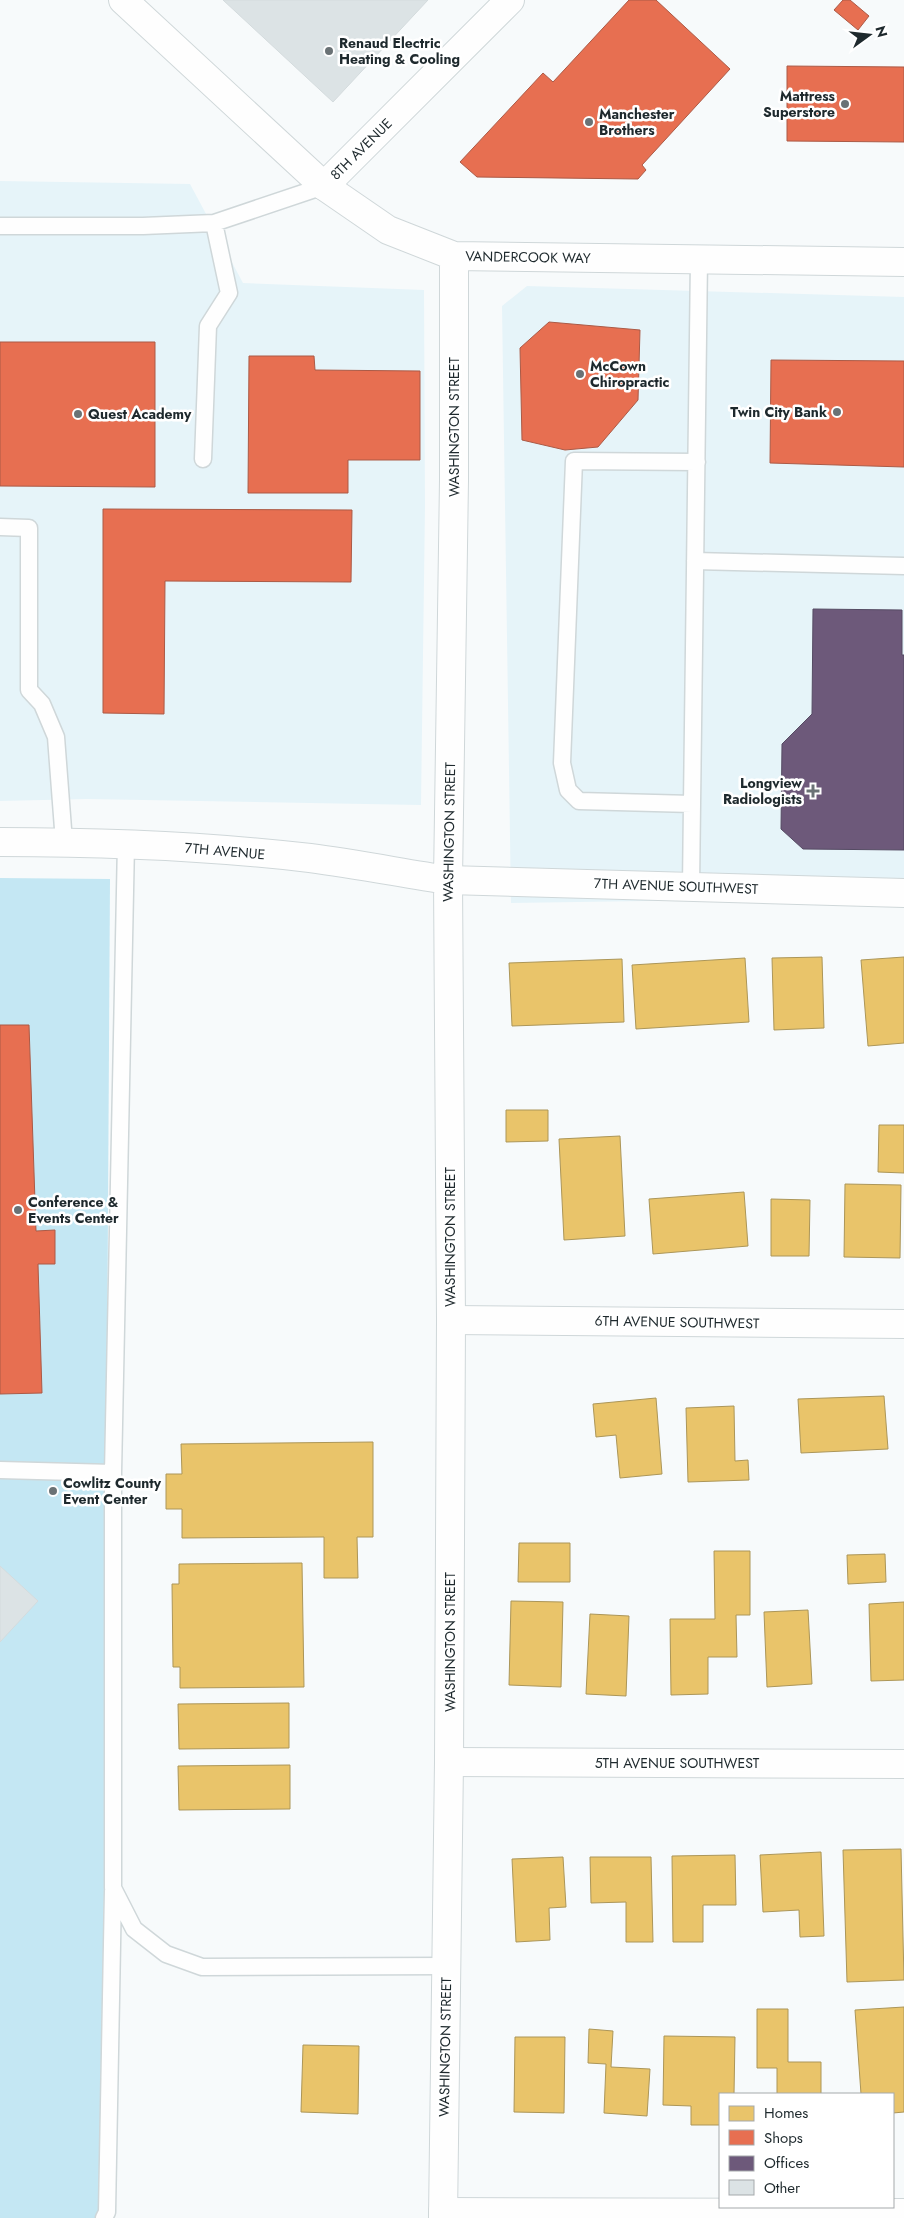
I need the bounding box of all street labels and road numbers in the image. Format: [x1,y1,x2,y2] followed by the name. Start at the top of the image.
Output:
[326,114,396,184] street label: 8TH AVENUE
[465,246,591,268] street label: VANDERCOOK WAY
[444,357,464,497] street label: WASHINGTON STREET
[438,761,460,902] street label: WASHINGTON STREET
[184,838,266,864] street label: 7TH AVENUE
[593,873,759,899] street label: 7TH AVENUE SOUTHWEST
[440,1167,460,1307] street label: WASHINGTON STREET
[594,1311,760,1333] street label: 6TH AVENUE SOUTHWEST
[440,1572,460,1712] street label: WASHINGTON STREET
[595,1753,760,1773] street label: 5TH AVENUE SOUTHWEST
[434,1976,456,2117] street label: WASHINGTON STREET

